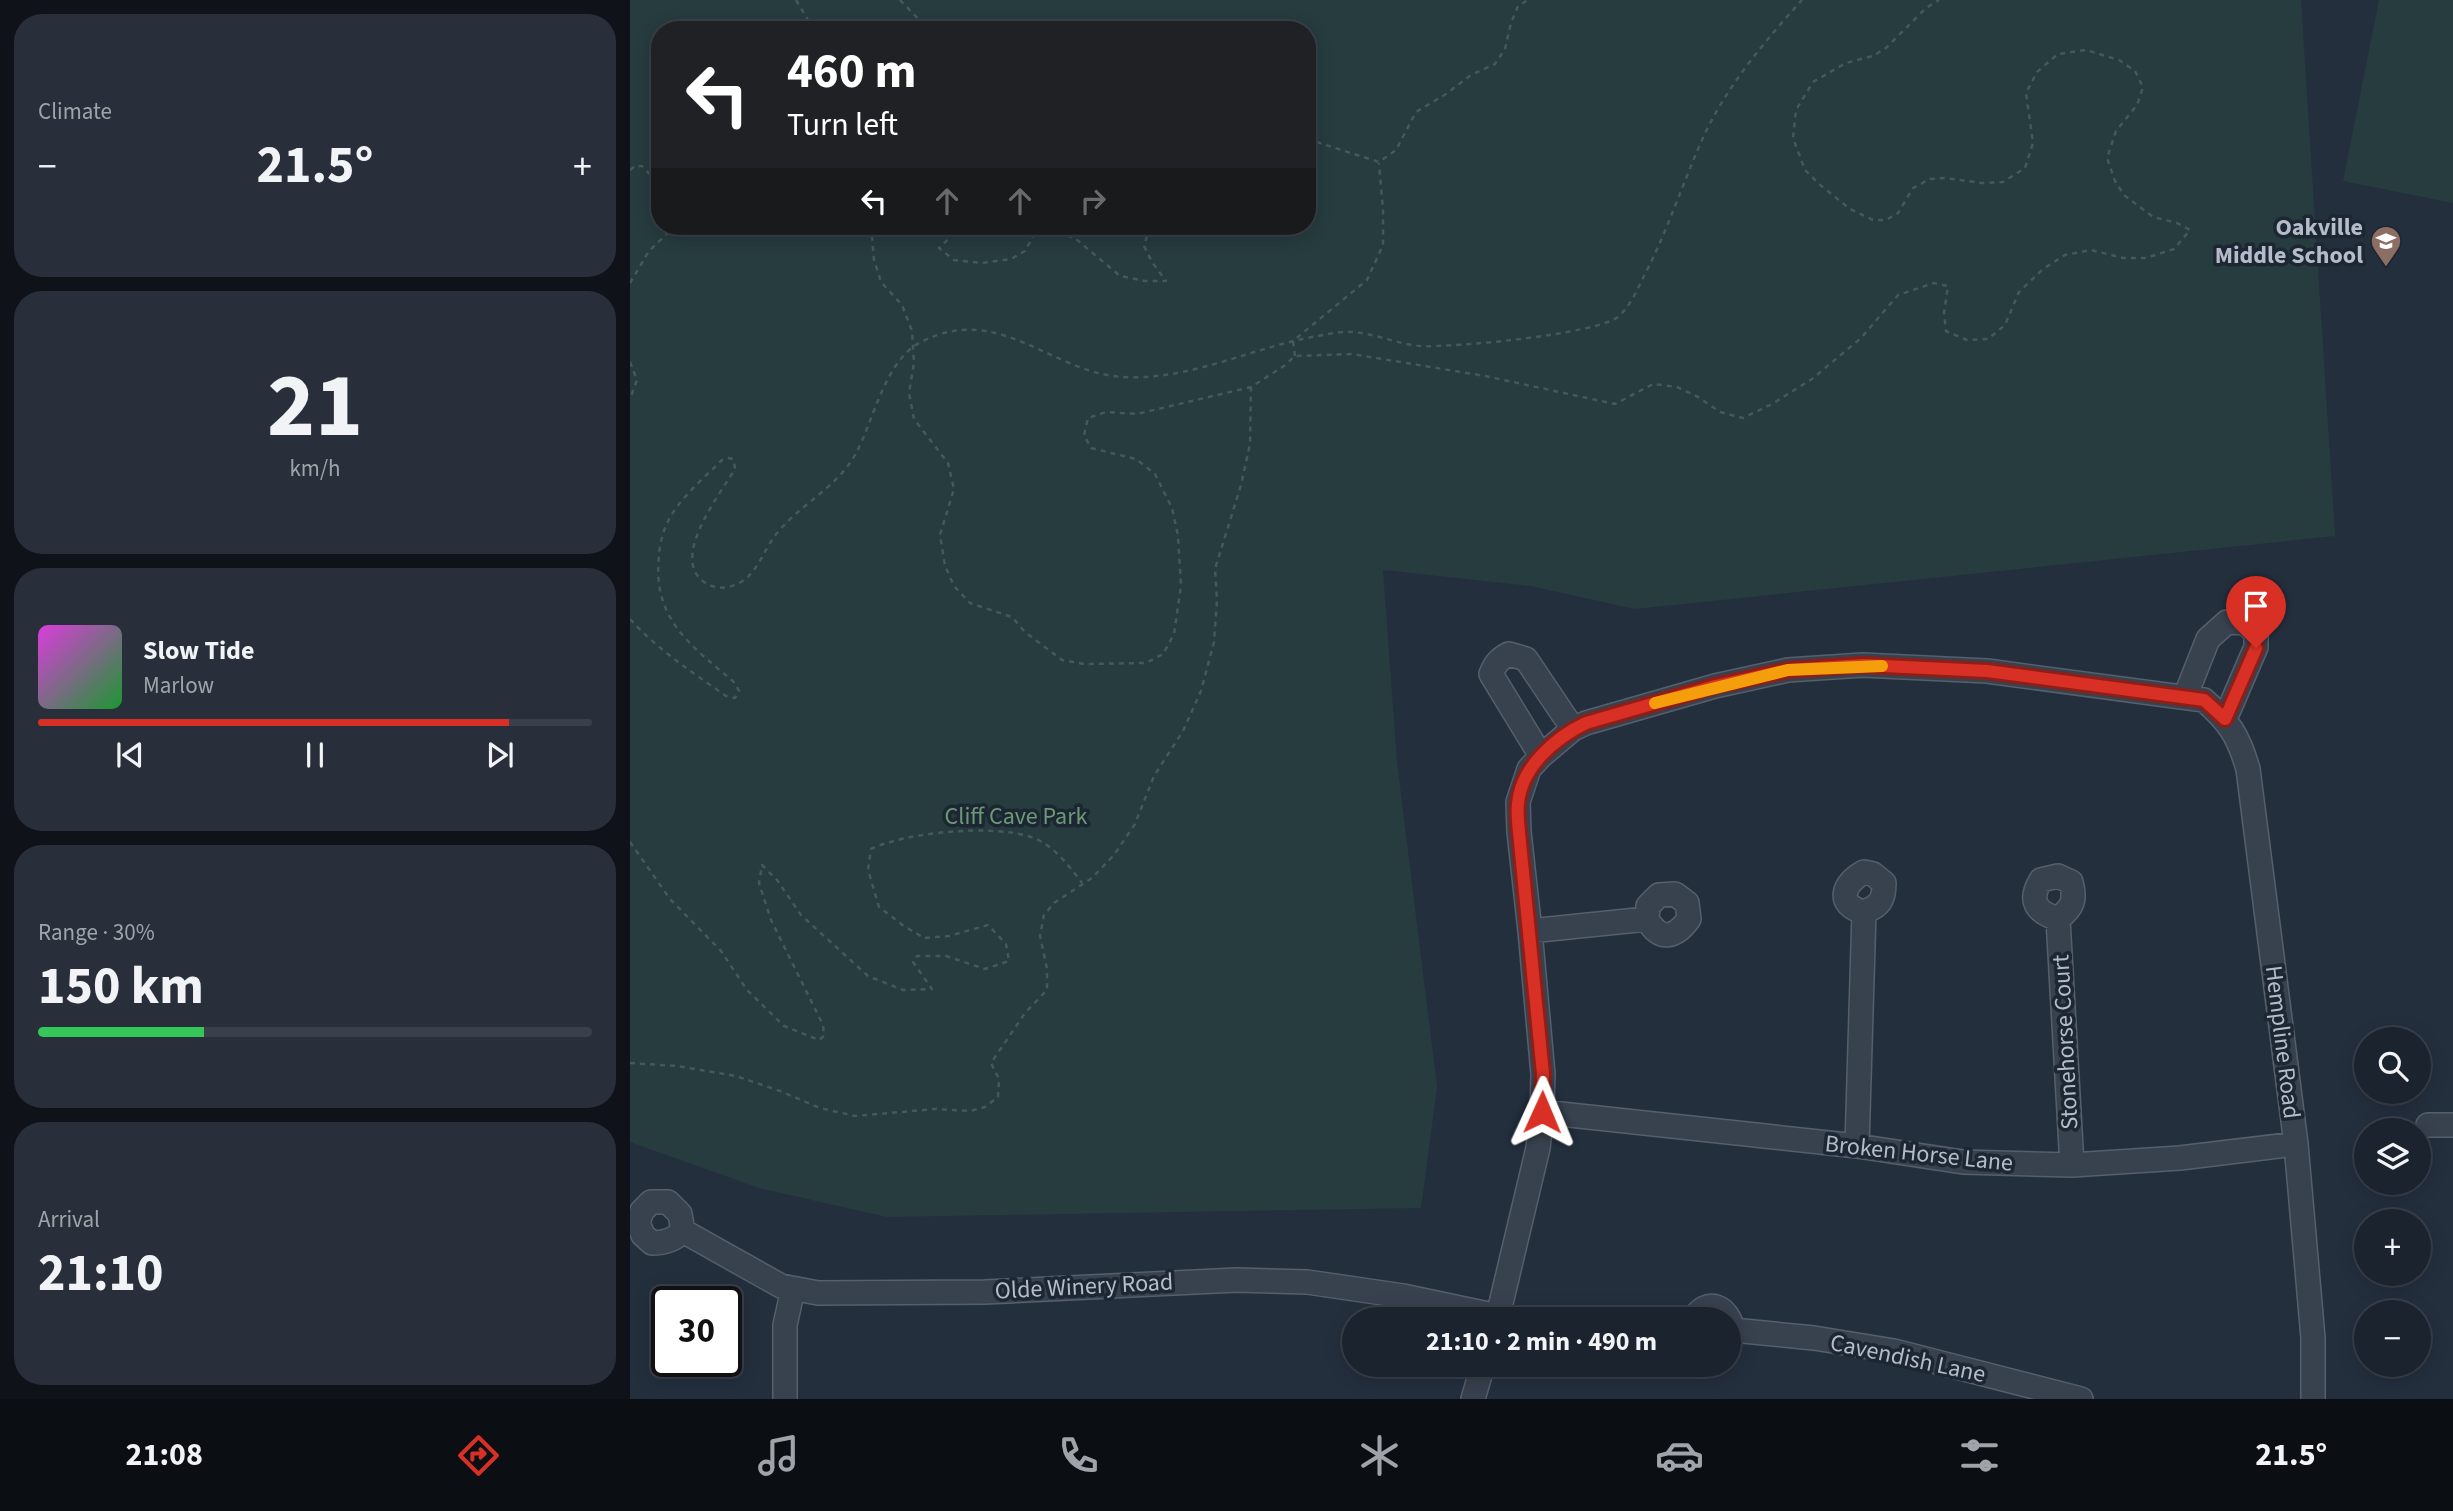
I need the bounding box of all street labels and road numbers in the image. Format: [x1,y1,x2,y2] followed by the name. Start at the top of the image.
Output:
[2043,954,2088,1130] street label: Stonehorse Court
[2256,963,2309,1121] street label: Hempline Road
[1823,1126,2015,1181] street label: Broken Horse Lane
[994,1264,1174,1309] street label: Olde Winery Road
[1827,1325,1989,1392] street label: Cavendish Lane

